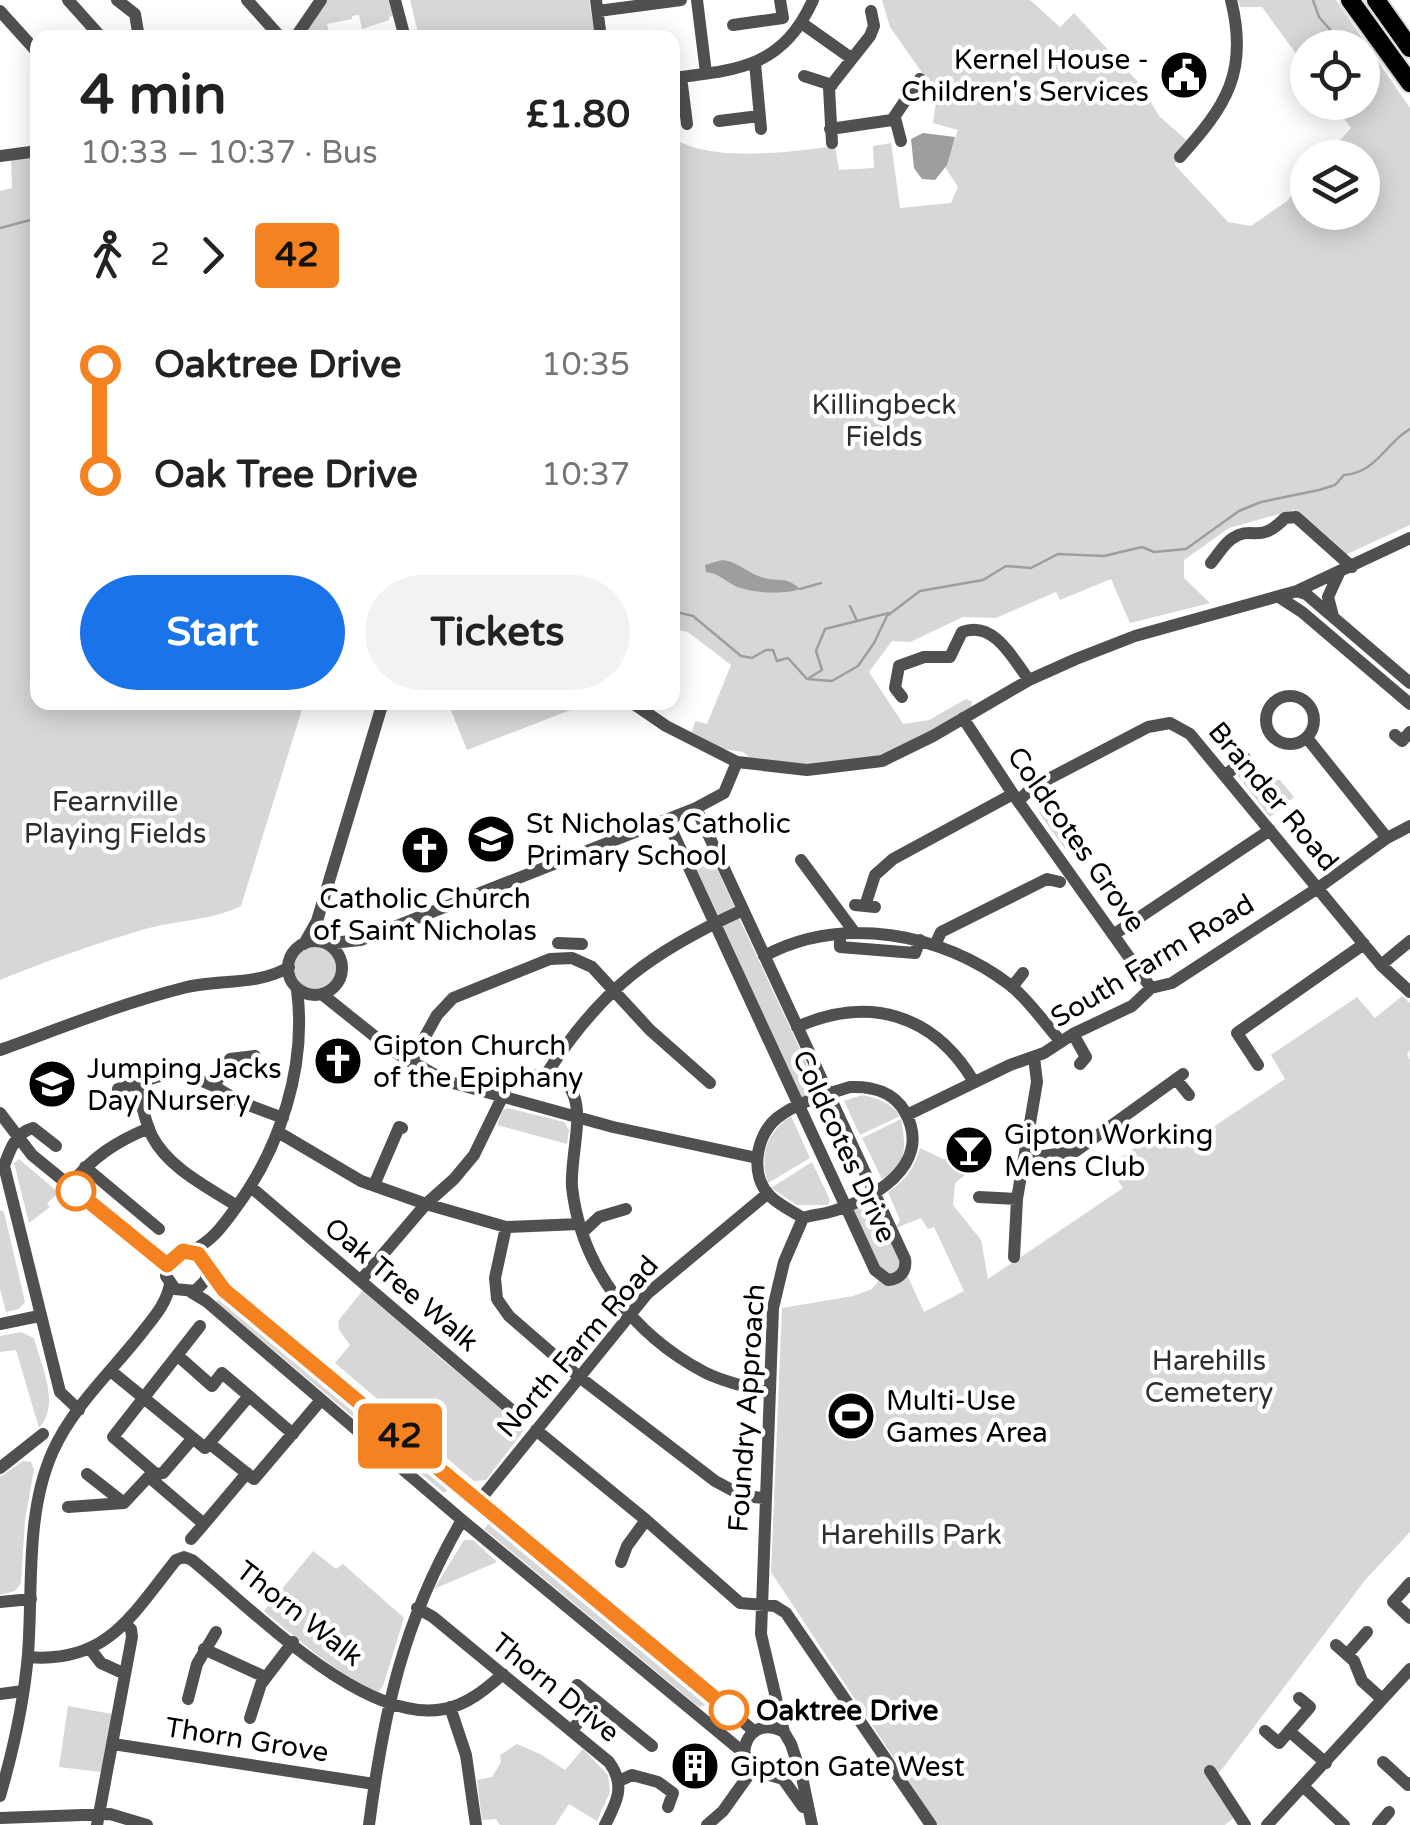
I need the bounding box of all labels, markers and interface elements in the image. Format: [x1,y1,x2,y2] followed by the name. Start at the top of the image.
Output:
[1290,30,1380,230] map controls
[1290,30,1380,120] button: locate
[901,43,1149,109] place label: Kernel House - Children's Services
[1158,49,1210,101] public building icon: Kernel House - Children's Services
[80,63,227,129] text: 4 min
[526,92,630,138] text: £1.80
[80,134,378,172] text: 10:33 – 10:37 · Bus
[1290,140,1380,230] button: layers
[80,228,135,283] icon: walk
[185,228,240,283] icon: forward
[275,234,319,276] text: 42
[150,236,170,274] text: 2
[154,342,402,388] text: Oaktree Drive
[541,346,630,384] text: 10:35
[811,388,957,454] park label: Killingbeck Fields
[154,452,418,498] text: Oak Tree Drive
[541,456,630,494] text: 10:37
[80,575,345,690] button: Start
[365,575,630,690] button: Tickets
[1201,715,1346,878] street label: Brander Road
[1000,740,1153,939] street label: Coldcotes Grove
[24,785,206,851] park label: Fearnville Playing Fields
[526,807,791,873] place label: St Nicholas Catholic Primary School
[465,813,517,865] school or university icon: St Nicholas Catholic Primary School
[399,824,451,876] church icon: Catholic Church of Saint Nicholas
[313,882,537,948] place label: Catholic Church of Saint Nicholas
[1045,887,1260,1035] street label: South Farm Road
[373,1029,583,1095] place label: Gipton Church of the Epiphany
[312,1035,364,1087] church icon: Gipton Church of the Epiphany
[785,1045,904,1248] street label: Coldcotes Drive
[87,1052,282,1118] place label: Jumping Jacks Day Nursery
[26,1058,78,1110] school or university icon: Jumping Jacks Day Nursery
[1004,1118,1213,1184] place label: Gipton Working Mens Club
[943,1124,995,1176] bar icon: Gipton Working Mens Club
[57,1172,95,1210] unlabelled marker
[317,1211,485,1359] street label: Oak Tree Walk
[490,1249,666,1444] street label: North Farm Road
[721,1283,773,1533] street label: Foundry Approach
[1145,1344,1273,1410] park label: Harehills Cemetery
[886,1384,1048,1450] place label: Multi-Use Games Area
[825,1390,877,1442] sports icon: Multi-Use Games Area
[355,1404,445,1468] line badge: 42
[378,1415,422,1457] text: 42
[820,1518,1002,1552] park label: Harehills Park
[229,1554,369,1674] street label: Thorn Walk
[484,1626,626,1750] street label: Thorn Drive
[710,1691,748,1729] marker: Oaktree Drive
[756,1694,939,1728] place label: Oaktree Drive
[163,1710,331,1770] street label: Thorn Grove
[669,1740,721,1792] building icon: Gipton Gate West
[730,1750,965,1784] place label: Gipton Gate West

